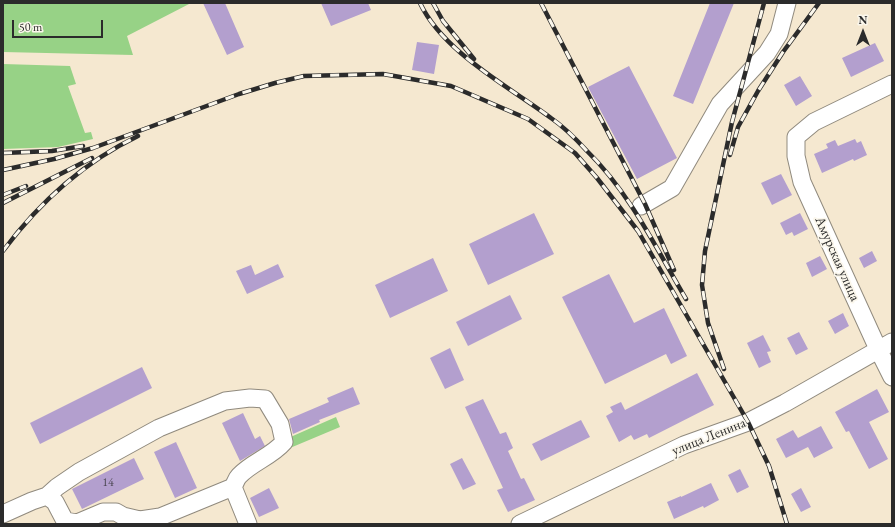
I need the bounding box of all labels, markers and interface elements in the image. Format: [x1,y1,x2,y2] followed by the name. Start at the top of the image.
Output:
[14,12,105,38] scale bar
[843,12,883,52] north arrow
[859,13,867,27] text: N
[19,19,42,35] text: 50 m
[811,214,863,304] street label: Амурская улица
[669,415,749,459] street label: улица Ленина
[102,476,114,490] house number: 14

